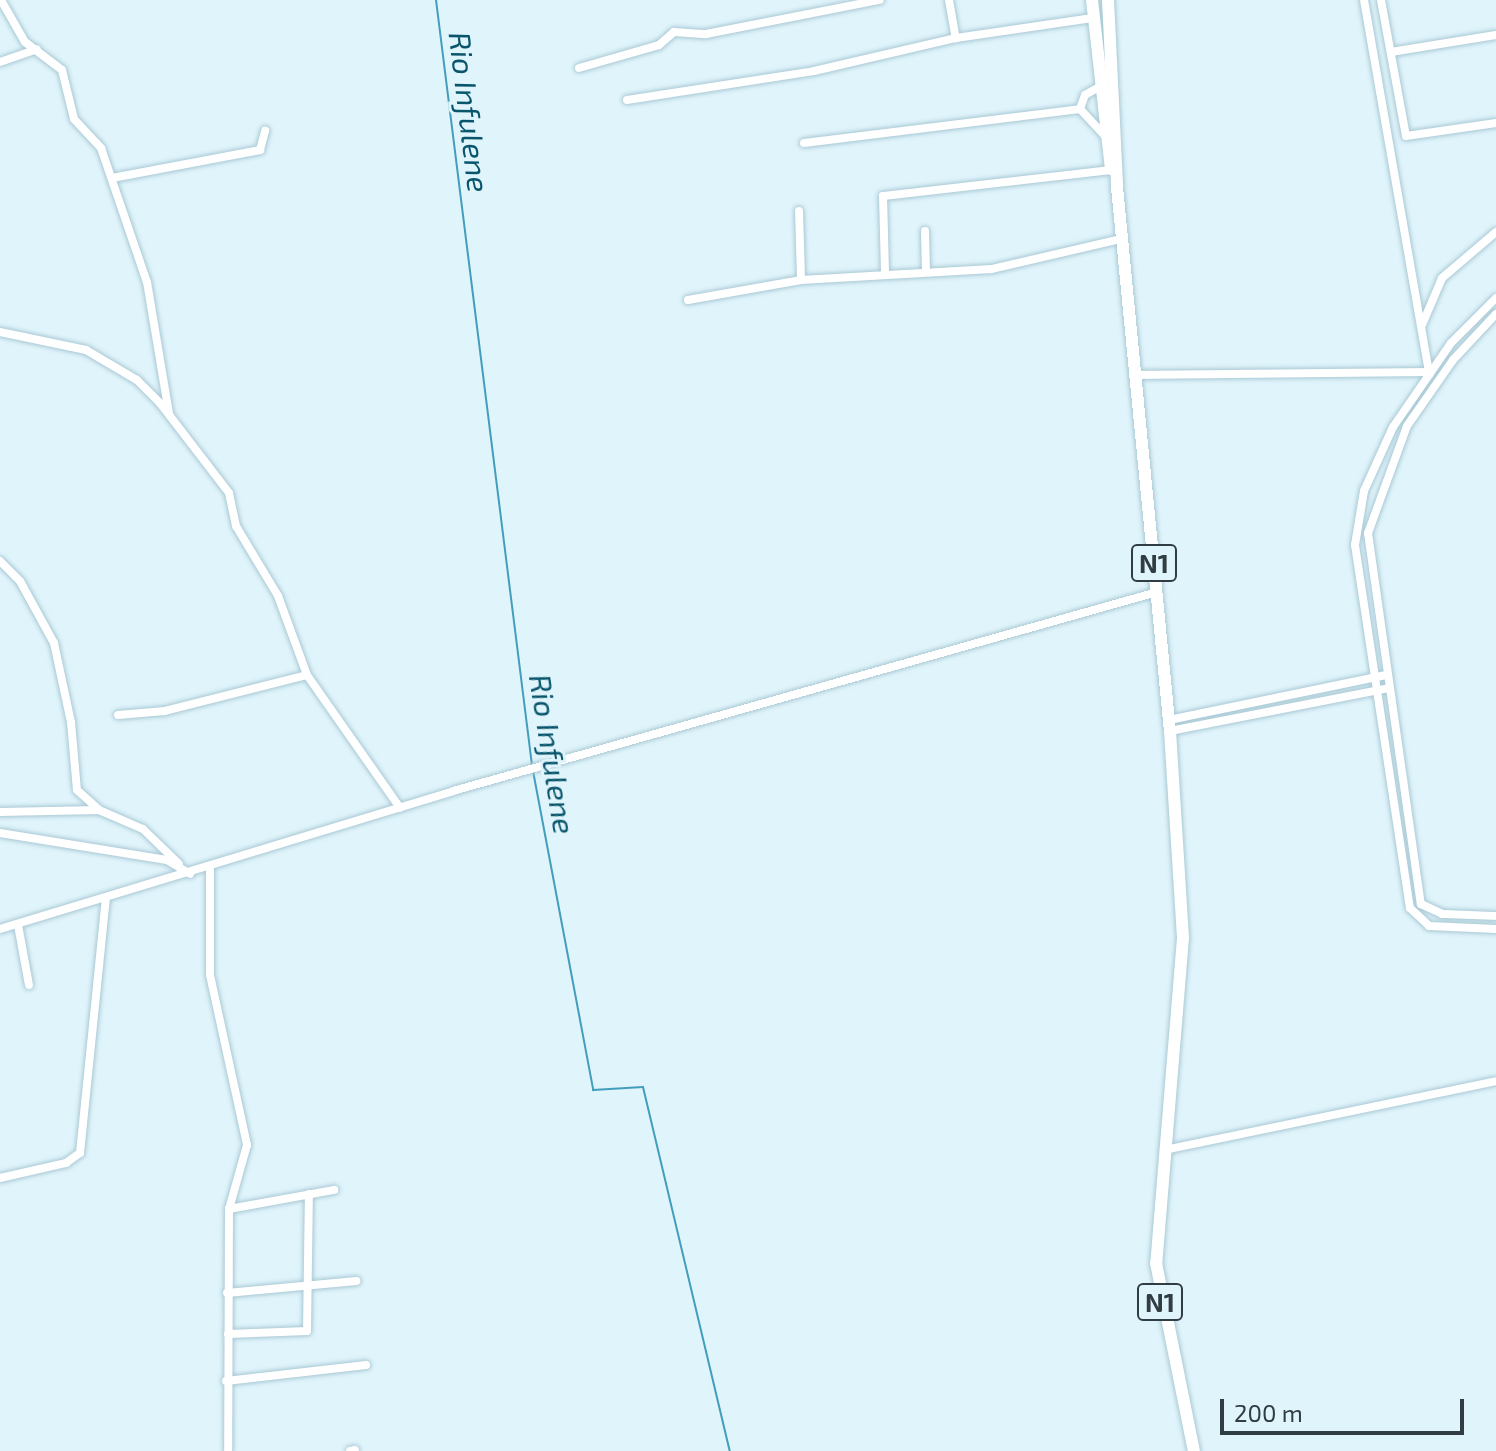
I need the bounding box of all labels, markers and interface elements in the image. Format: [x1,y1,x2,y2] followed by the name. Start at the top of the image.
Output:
[442,30,498,194] water label: Rio Infulene
[1130,541,1178,585] road number: N1
[523,671,583,837] water label: Rio Infulene
[1136,1280,1184,1324] road number: N1
[1224,1383,1468,1433] scale bar
[1234,1398,1303,1427] text: 200 m

